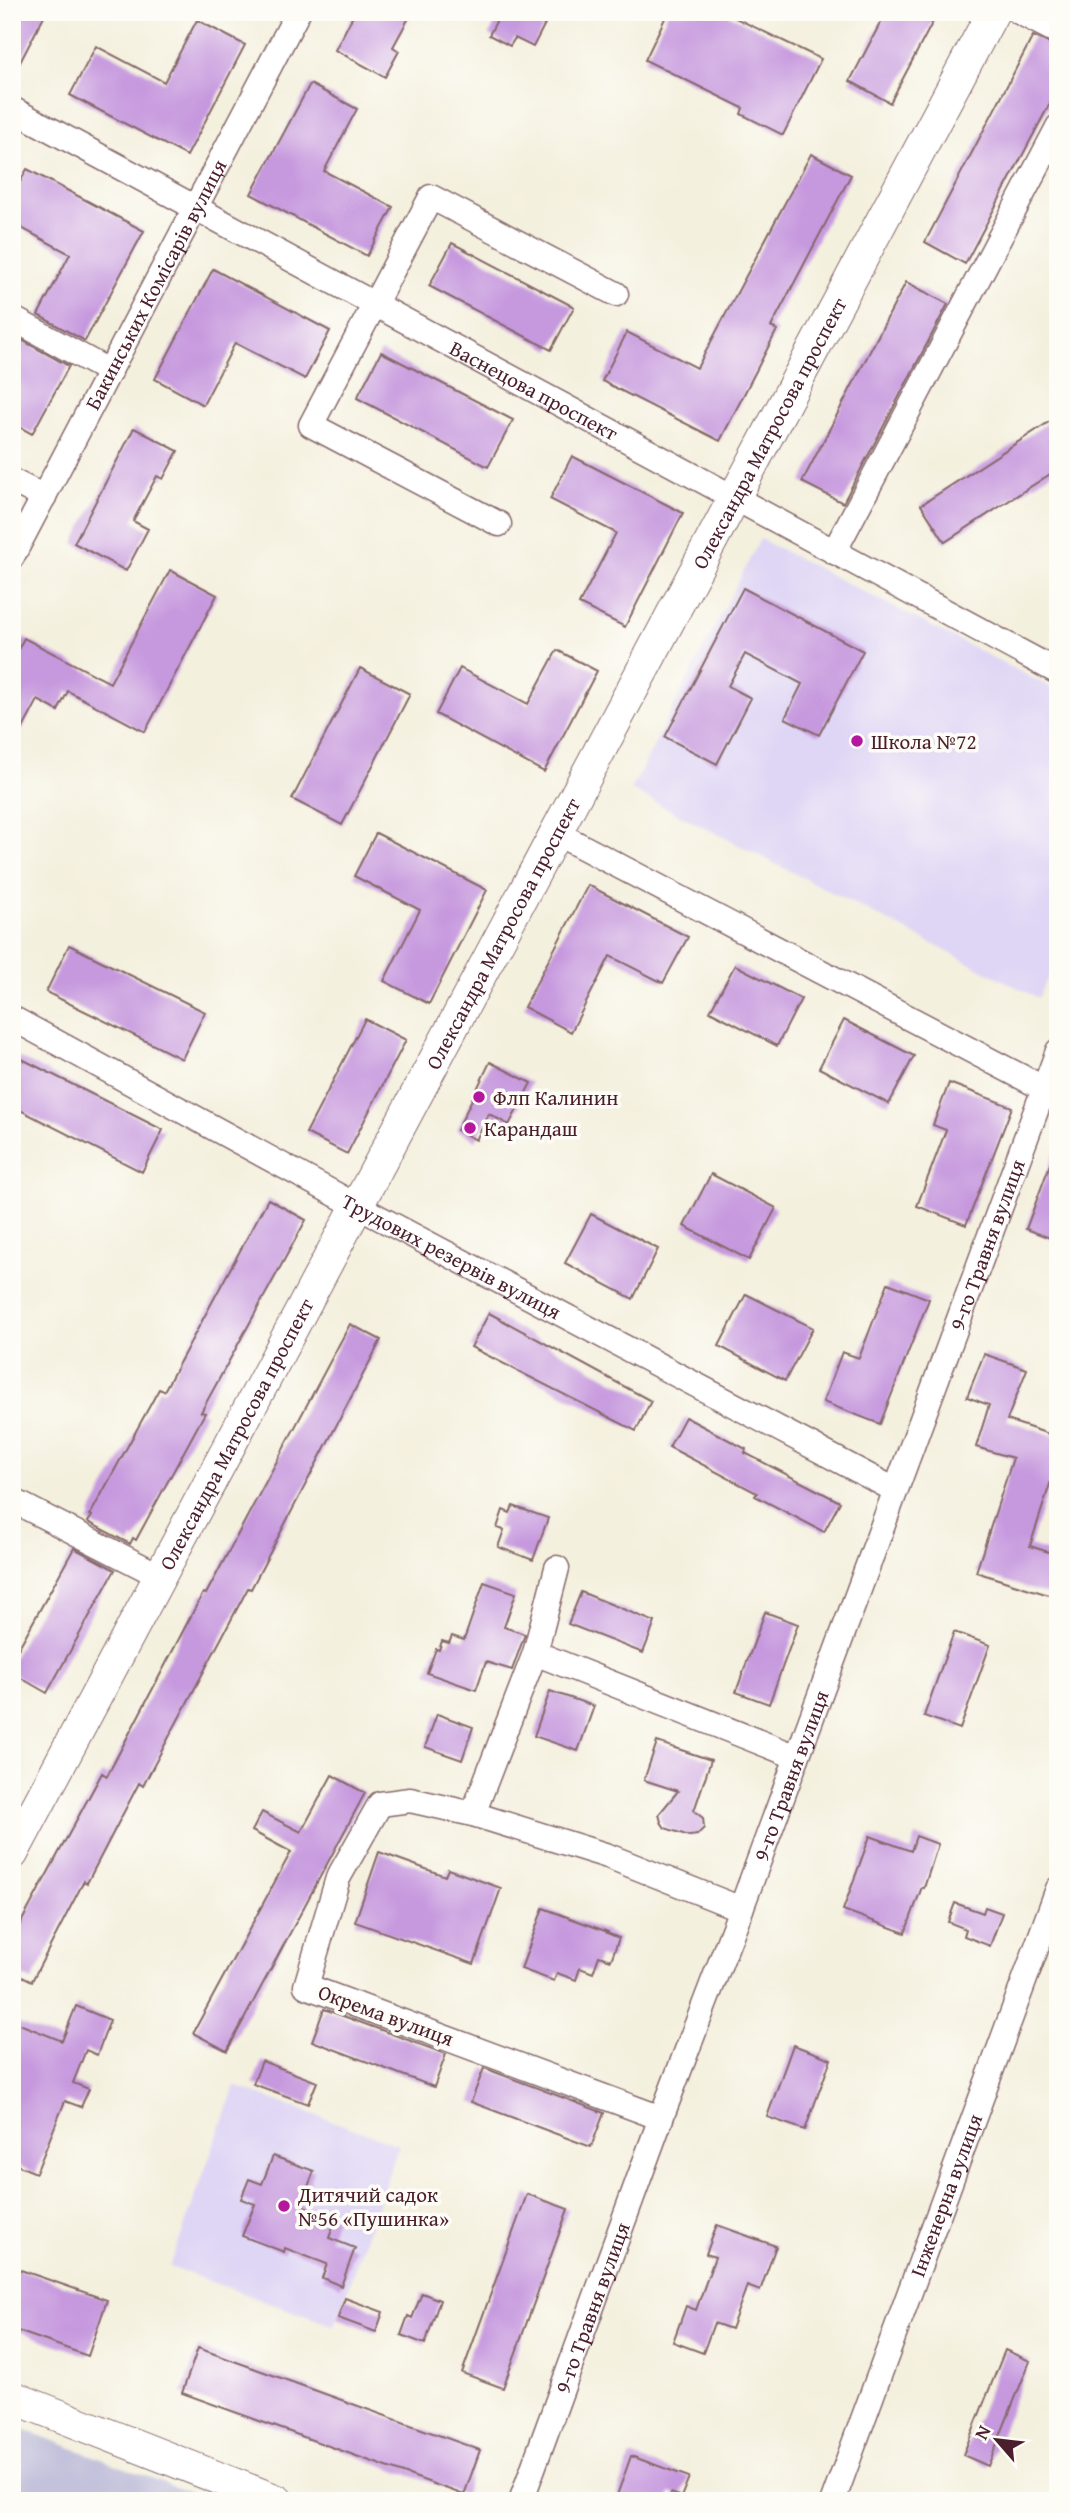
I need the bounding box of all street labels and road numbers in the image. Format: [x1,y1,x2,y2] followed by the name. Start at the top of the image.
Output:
[77,153,234,415] street label: Бакинських Комісарів вулиця
[684,292,854,574] street label: Олександра Матросова проспект
[445,332,624,448] street label: Васнецова проспект
[417,792,587,1075] street label: Олександра Матросова проспект
[941,1154,1032,1334] street label: 9-го Травня вулиця
[336,1185,567,1327] street label: Трудових резервів вулиця
[151,1293,321,1575] street label: Олександра Матросова проспект
[745,1685,836,1865] street label: 9-го Травня вулиця
[314,1976,458,2054] street label: Окрема вулиця
[901,2109,990,2281] street label: Інженерна вулиця
[546,2217,637,2397] street label: 9-го Травня вулиця

